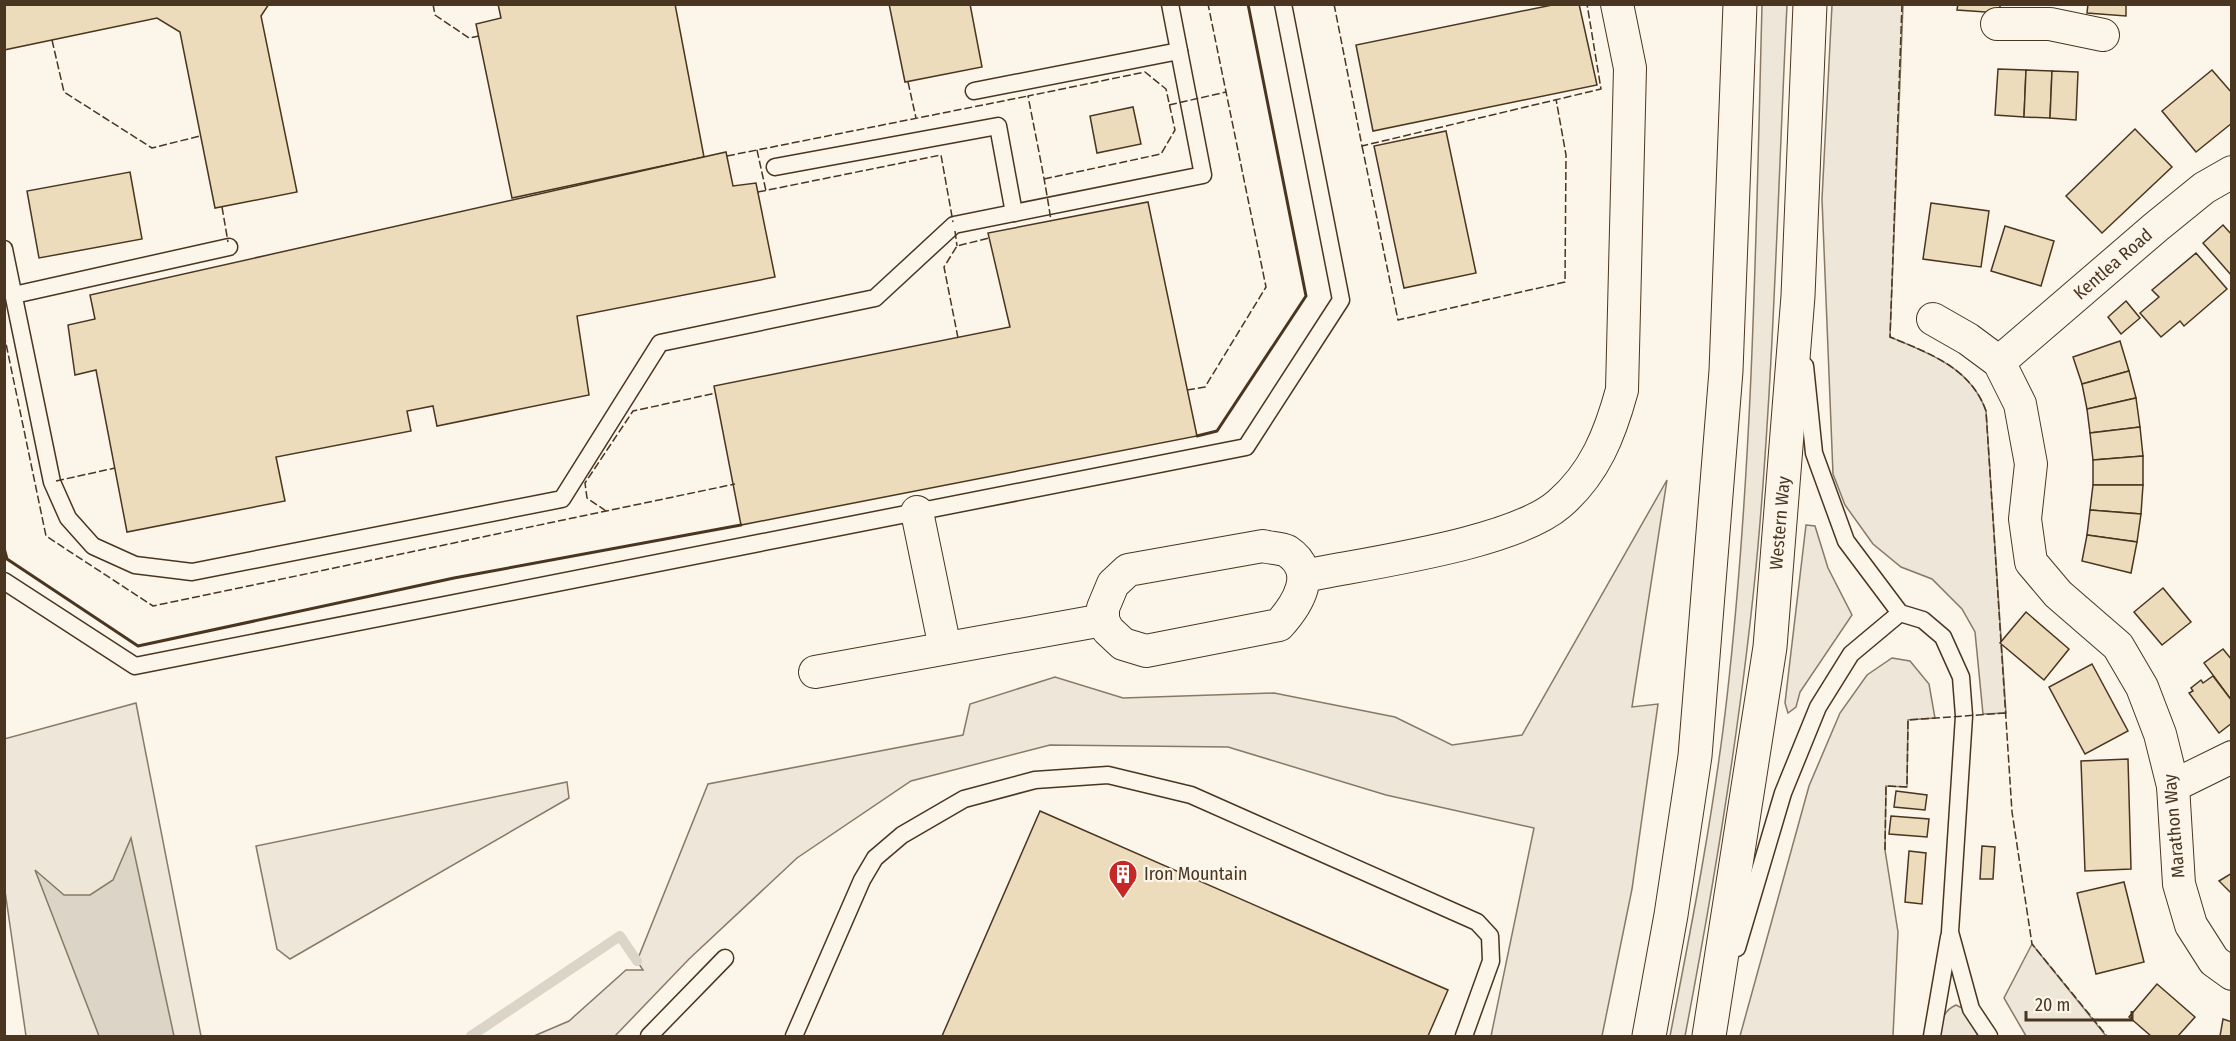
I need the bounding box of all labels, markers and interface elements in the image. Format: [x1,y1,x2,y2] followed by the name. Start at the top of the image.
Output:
[2069,224,2157,304] street label: Kentlea Road
[1765,475,1795,571] street label: Western Way
[2158,773,2190,879] street label: Marathon Way
[1107,858,1139,900] building icon: Iron Mountain
[1144,863,1247,885] place label: Iron Mountain
[2026,984,2132,1022] scale bar
[2035,994,2070,1016] text: 20 m

